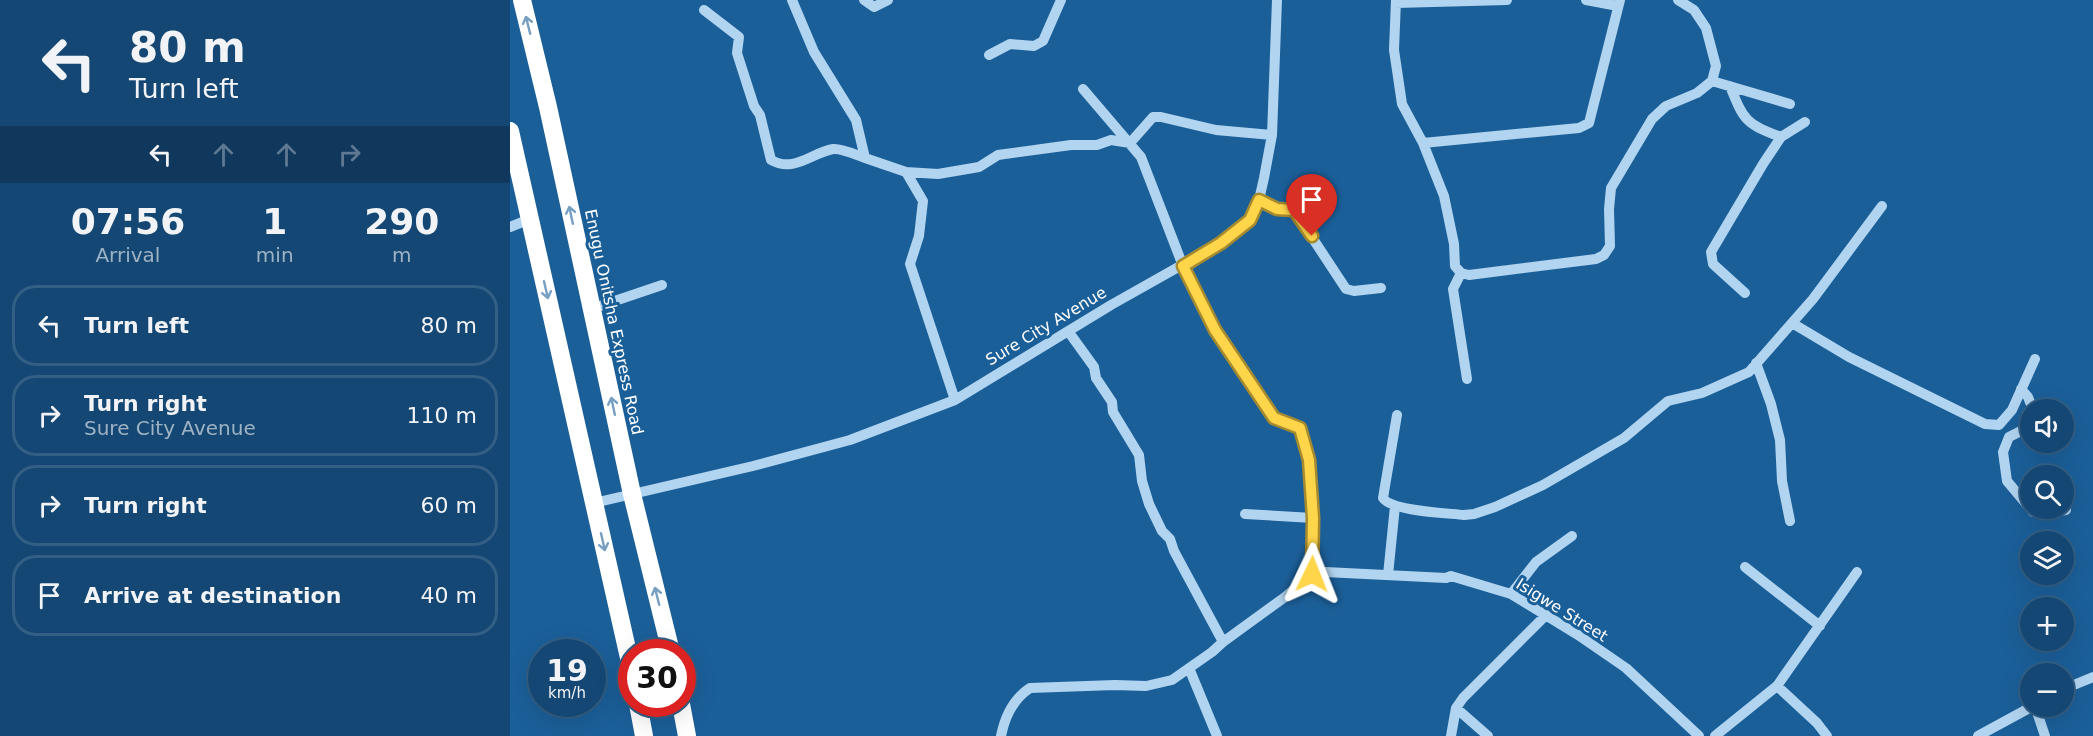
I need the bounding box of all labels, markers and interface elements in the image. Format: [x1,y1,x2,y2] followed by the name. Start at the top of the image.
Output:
[521,16,533,35] one-way arrow
[129,23,246,72] text: 80 m
[30,24,108,102] icon: left
[129,73,239,104] text: Turn left
[144,138,177,171] icon: left
[207,138,240,171] icon: ahead
[270,138,303,171] icon: ahead
[333,138,366,171] icon: right
[1286,174,1337,236] pin
[1295,183,1328,216] icon: arrive
[71,201,185,242] text: 07:56
[262,201,287,242] text: 1
[364,201,439,242] text: 290
[565,206,576,226] one-way arrow
[581,207,647,437] street label: Enugu Onitsha Express Road
[95,243,160,267] text: Arrival
[256,243,294,267] text: min
[392,243,412,267] text: m
[541,280,553,299] one-way arrow
[982,282,1110,370] street label: Sure City Avenue
[33,309,66,342] icon: left
[84,313,189,338] text: Turn left
[421,313,477,338] text: 80 m
[84,391,207,416] text: Turn right
[606,397,618,416] one-way arrow
[33,399,66,432] icon: right
[2020,399,2074,717] map controls
[2020,399,2074,453] button: sound
[407,403,477,428] text: 110 m
[84,416,256,440] text: Sure City Avenue
[2020,465,2074,519] button: search
[33,489,66,522] icon: right
[84,493,207,518] text: Turn right
[421,493,477,518] text: 60 m
[598,531,609,551] one-way arrow
[2020,531,2074,585] button: layers
[1280,542,1344,606] position arrow
[1513,574,1611,646] street label: Isigwe Street
[33,579,66,612] icon: arrive
[84,583,341,608] text: Arrive at destination
[421,583,477,608] text: 40 m
[651,587,663,606] one-way arrow
[2020,597,2074,651] button: +
[618,639,696,717] speed limit sign: 30
[546,653,588,688] text: 19
[2020,663,2074,717] button: −
[548,684,586,702] text: km/h

